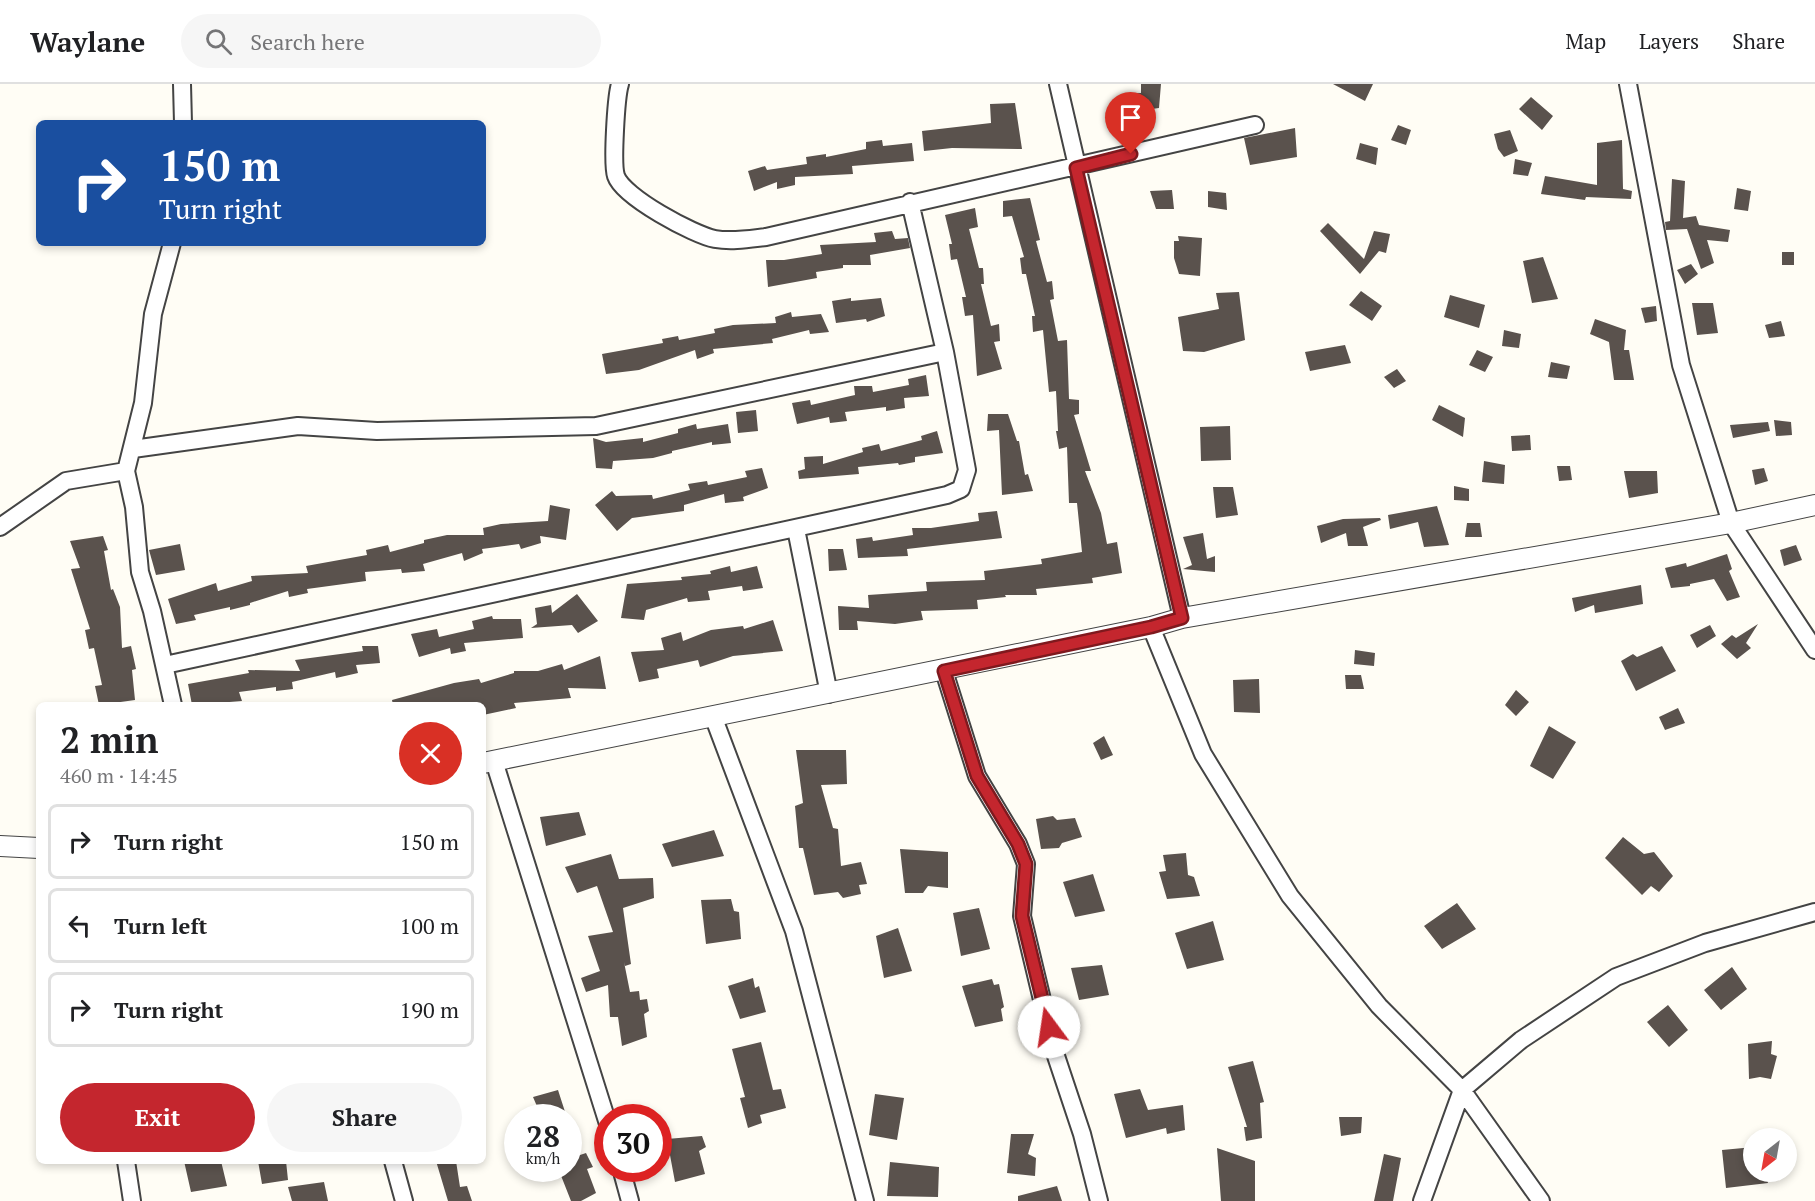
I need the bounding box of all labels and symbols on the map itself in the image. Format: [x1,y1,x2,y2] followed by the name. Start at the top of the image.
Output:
[1105,92,1156,154] pin
[1017,995,1081,1059] position arrow
[594,1104,672,1182] speed limit sign: 30
[1743,1128,1797,1182] north arrow

